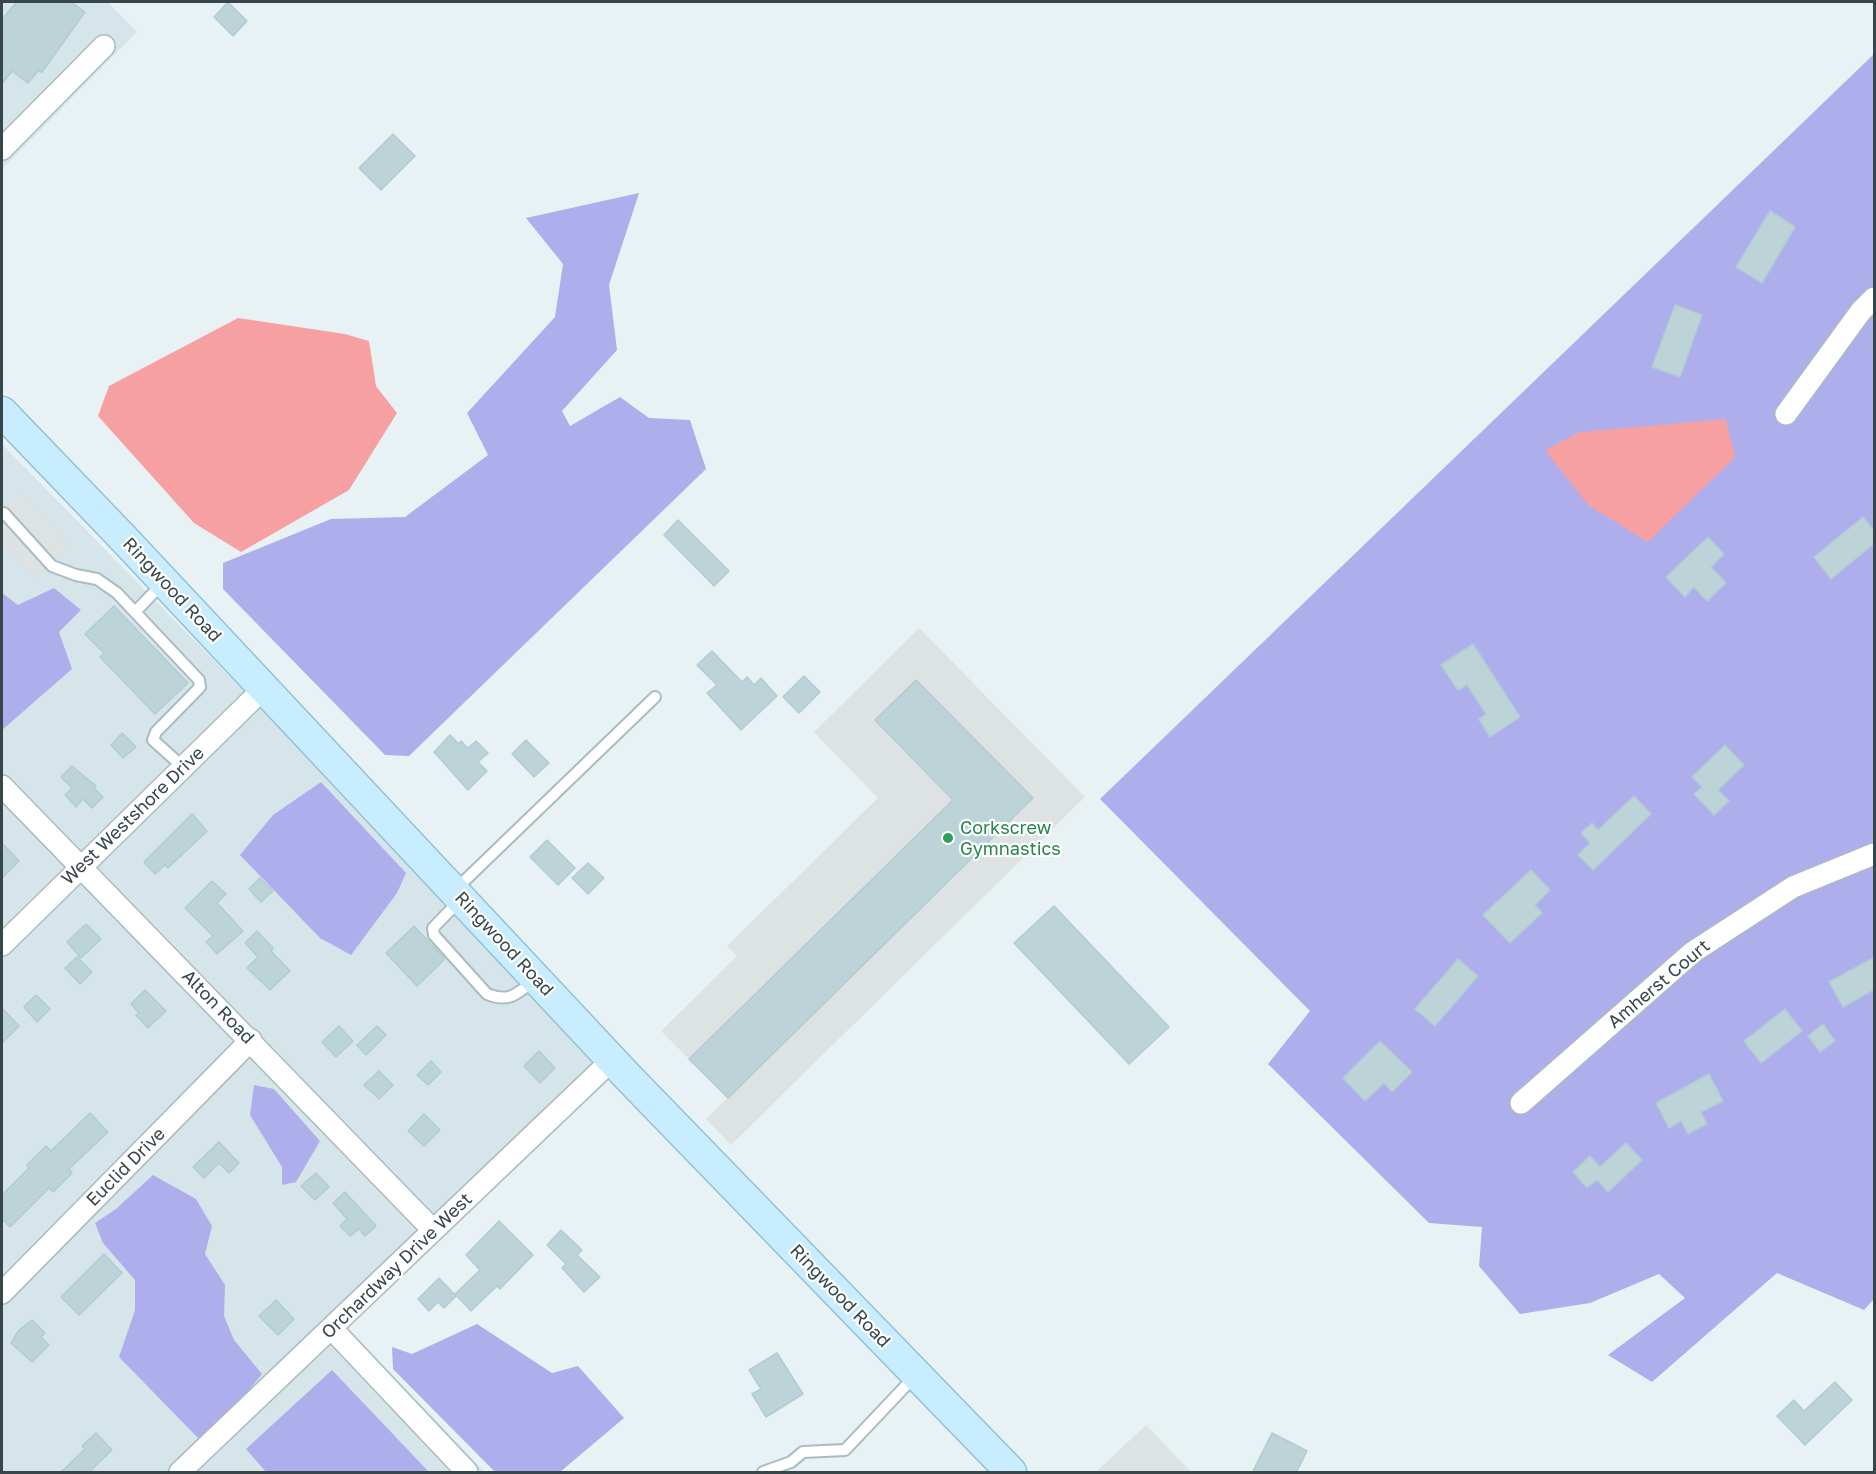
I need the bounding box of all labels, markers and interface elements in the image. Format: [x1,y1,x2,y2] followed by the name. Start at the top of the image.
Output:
[118,533,226,647] street label: Ringwood Road
[57,742,209,890] street label: West Westshore Drive
[960,817,1061,860] place label: Corkscrew Gymnastics
[941,831,955,845] marker: Corkscrew Gymnastics
[450,887,558,1001] street label: Ringwood Road
[1604,935,1714,1033] street label: Amherst Court
[177,965,259,1049] street label: Alton Road
[82,1123,170,1211] street label: Euclid Drive
[317,1189,477,1343] street label: Orchardway Drive West
[785,1240,895,1352] street label: Ringwood Road

